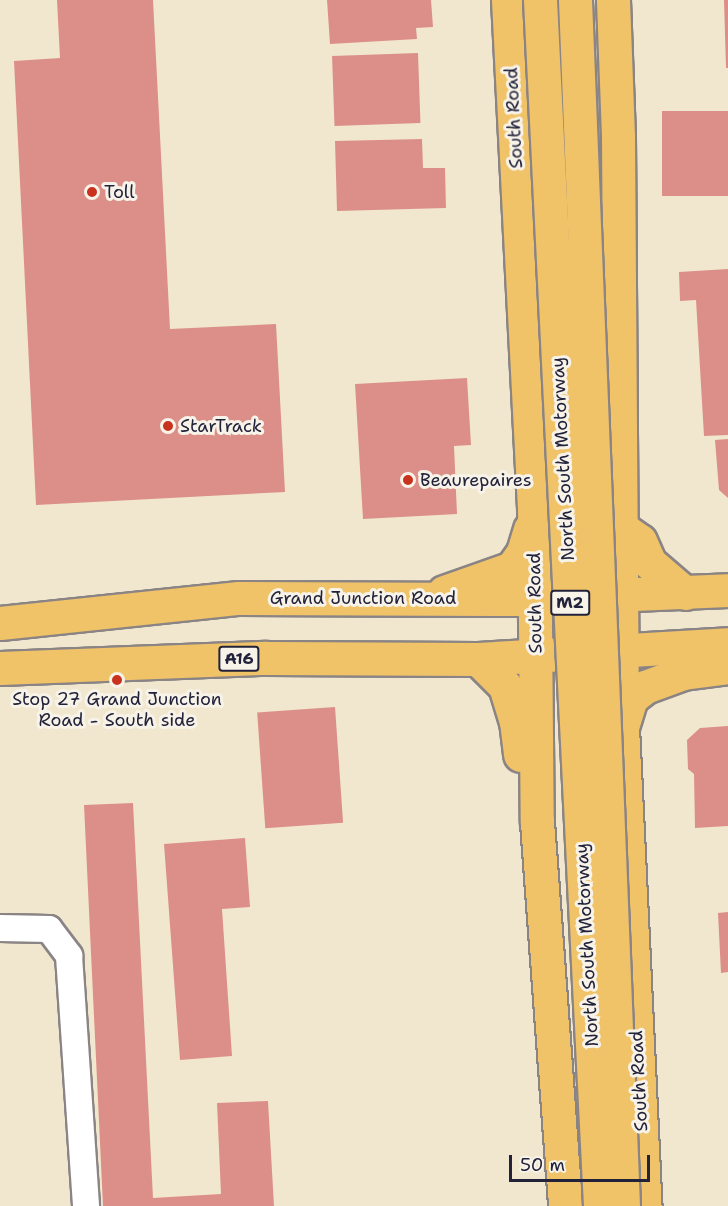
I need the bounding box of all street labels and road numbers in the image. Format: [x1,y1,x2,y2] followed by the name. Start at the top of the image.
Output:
[501,67,527,169] street label: South Road
[547,357,579,561] street label: North South Motorway
[523,552,547,654] street label: South Road
[270,587,456,609] street label: Grand Junction Road
[549,590,591,616] road number: M2
[218,646,260,672] road number: A16
[571,843,603,1047] street label: North South Motorway
[626,1030,652,1132] street label: South Road

